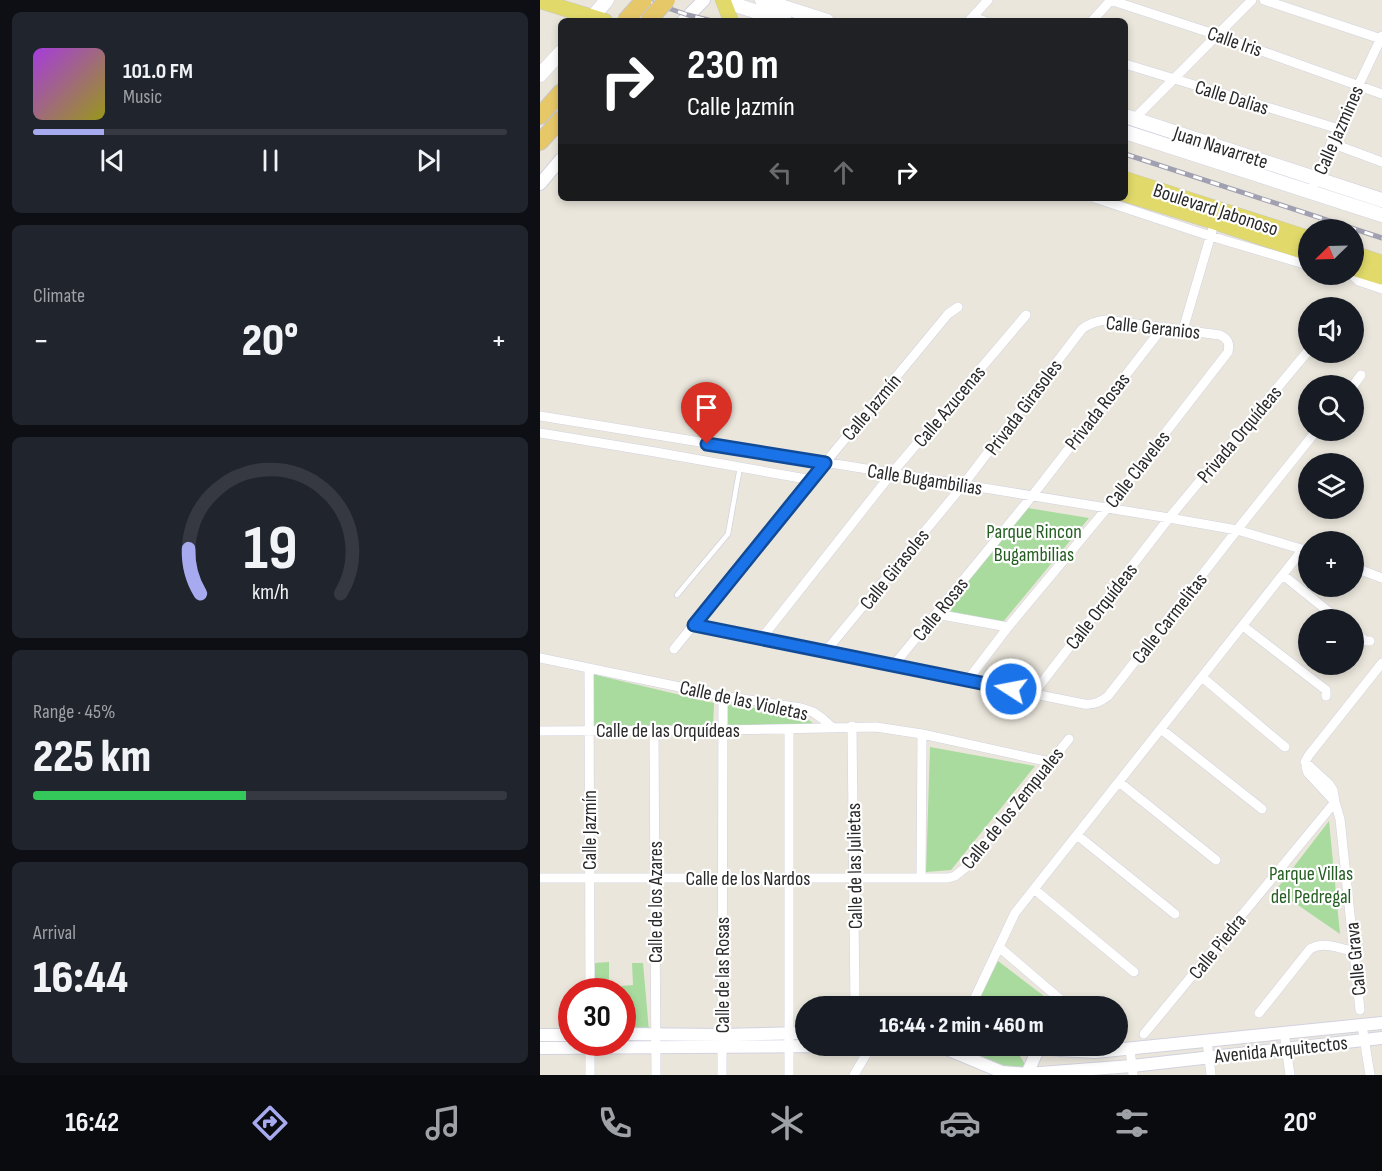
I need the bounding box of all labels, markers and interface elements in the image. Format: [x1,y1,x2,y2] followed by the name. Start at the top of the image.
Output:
[1204,21,1265,62] street label: Calle Iris
[687,40,779,91] text: 230 m
[588,42,666,120] icon: right
[123,58,193,85] text: 101.0 FM
[1192,75,1271,121] street label: Calle Dalias
[1309,82,1369,179] street label: Calle Jazmines
[123,85,162,109] text: Music
[687,91,795,123] text: Calle Jazmín
[1169,121,1271,174] street label: Juan Navarrete
[96,144,129,177] icon: previous
[254,144,287,177] icon: pause
[412,144,445,177] icon: next
[764,156,797,189] icon: left
[827,156,860,189] icon: ahead
[890,156,923,189] icon: right
[1150,178,1281,241] street label: Boulevard Jabonoso
[1298,219,1364,285] north arrow
[1298,219,1364,675] map controls
[33,284,85,308] text: Climate
[1298,297,1364,363] button: sound
[1105,311,1201,345] street label: Calle Geranios
[242,314,298,369] text: 20°
[33,321,49,361] text: −
[491,321,507,361] text: +
[980,355,1068,460] street label: Privada Girasoles
[909,361,991,452] street label: Calle Azucenas
[1060,368,1135,455] street label: Privada Rosas
[837,369,907,446] street label: Calle Jazmín
[1298,375,1364,441] button: search
[1192,381,1287,488] street label: Privada Orquídeas
[681,382,732,444] pin
[690,391,723,424] icon: arrive
[1100,426,1175,513] street label: Calle Claveles
[1298,453,1364,519] button: layers
[866,459,984,501] street label: Calle Bugambilias
[243,513,297,588] text: 19
[986,520,1082,567] park label: Parque Rincon Bugambilias
[855,524,935,615] street label: Calle Girasoles
[1298,531,1364,597] button: +
[1061,559,1143,654] street label: Calle Orquídeas
[1127,569,1213,669] street label: Calle Carmelitas
[908,573,974,646] street label: Calle Rosas
[251,581,289,606] text: km/h
[1298,609,1364,675] button: −
[979,657,1043,721] position arrow
[677,676,810,726] street label: Calle de las Violetas
[33,700,115,724] text: Range · 45%
[596,719,740,743] street label: Calle de las Orquídeas
[33,730,151,785] text: 225 km
[956,743,1069,874] street label: Calle de los Zempuales
[578,790,602,870] street label: Calle Jazmín
[842,803,868,929] street label: Calle de las Julietas
[644,841,668,963] street label: Calle de los Azares
[1269,862,1353,909] park label: Parque Villas del Pedregal
[686,867,810,891] street label: Calle de los Nardos
[1184,909,1251,984] street label: Calle Piedra
[711,917,735,1033] street label: Calle de las Rosas
[33,921,76,945] text: Arrival
[1340,921,1372,997] street label: Calle Grava
[33,951,128,1006] text: 16:44
[558,978,636,1056] speed limit sign: 30
[879,1012,1044,1039] text: 16:44 · 2 min · 460 m
[1212,1031,1349,1069] street label: Avenida Arquitectos
[249,1102,291,1144] icon: directions
[422,1102,464,1144] icon: music
[594,1102,636,1144] icon: phone
[766,1102,808,1144] icon: climate
[939,1102,981,1144] icon: car
[1111,1102,1153,1144] icon: filters
[65,1107,119,1139] text: 16:42
[1284,1107,1317,1139] text: 20°

